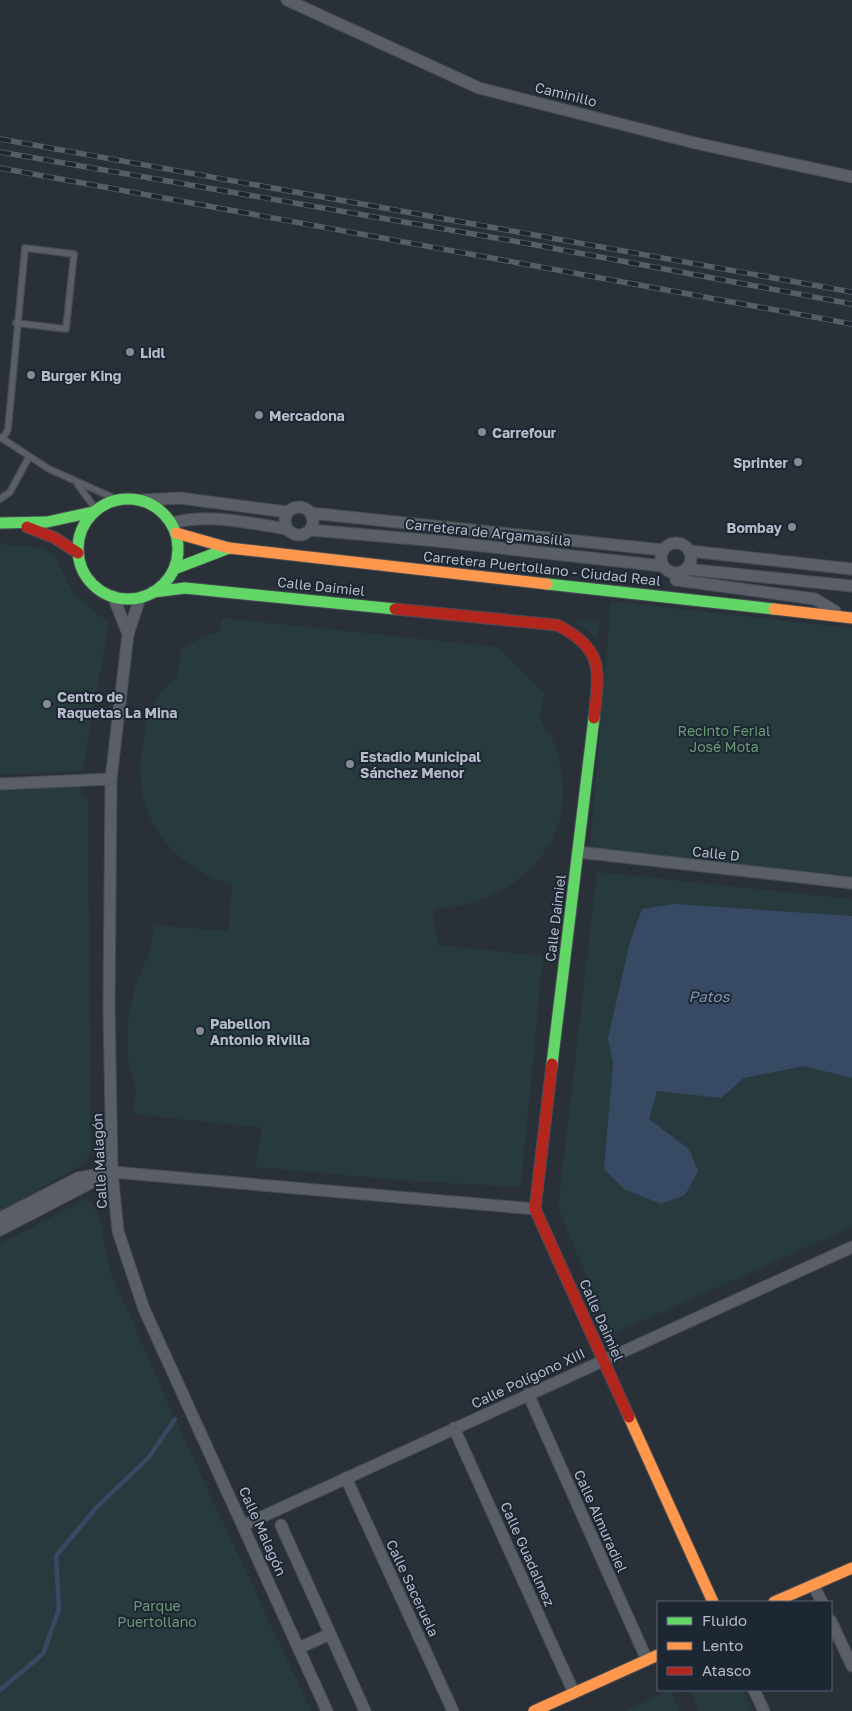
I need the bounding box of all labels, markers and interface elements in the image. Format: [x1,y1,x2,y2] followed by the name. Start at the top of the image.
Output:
[533,78,599,110] street label: Caminillo
[140,344,165,361] place label: Lidl
[124,346,136,358] marker: Lidl
[41,367,121,384] place label: Burger King
[25,369,37,381] marker: Burger King
[269,407,345,424] place label: Mercadona
[253,409,265,421] marker: Mercadona
[492,424,557,441] place label: Carrefour
[476,426,488,438] marker: Carrefour
[733,454,789,471] place label: Sprinter
[792,456,804,468] marker: Sprinter
[404,515,572,549] street label: Carretera de Argamasilla
[727,519,783,536] place label: Bombay
[786,521,798,533] marker: Bombay
[422,547,662,589] street label: Carretera Puertollano - Ciudad Real
[276,573,366,599] street label: Calle Daimiel
[57,688,177,721] place label: Centro de Raquetas La Mina
[41,698,53,710] marker: Centro de Raquetas La Mina
[678,722,770,755] park label: Recinto Ferial José Mota
[360,748,481,781] place label: Estadio Municipal Sánchez Menor
[344,758,356,770] marker: Estadio Municipal Sánchez Menor
[691,842,741,864] street label: Calle D
[541,873,569,963] street label: Calle Daimiel
[689,987,731,1005] water label: Patos
[210,1015,310,1048] place label: Pabellon Antonio Rivilla
[194,1025,206,1037] marker: Pabellon Antonio Rivilla
[88,1113,110,1209] street label: Calle Malagón
[576,1276,628,1364] street label: Calle Daimiel
[468,1344,588,1412] street label: Calle Polígono XIII
[571,1467,631,1575] street label: Calle Almuradiel
[236,1484,290,1578] street label: Calle Malagón
[497,1499,559,1609] street label: Calle Guadalmez
[383,1537,443,1639] street label: Calle Saceruela
[117,1597,197,1630] park label: Parque Puertollano
[657,1601,832,1691] legend
[702,1611,747,1629] text: Fluido
[702,1636,743,1654] text: Lento
[702,1661,751,1679] text: Atasco

